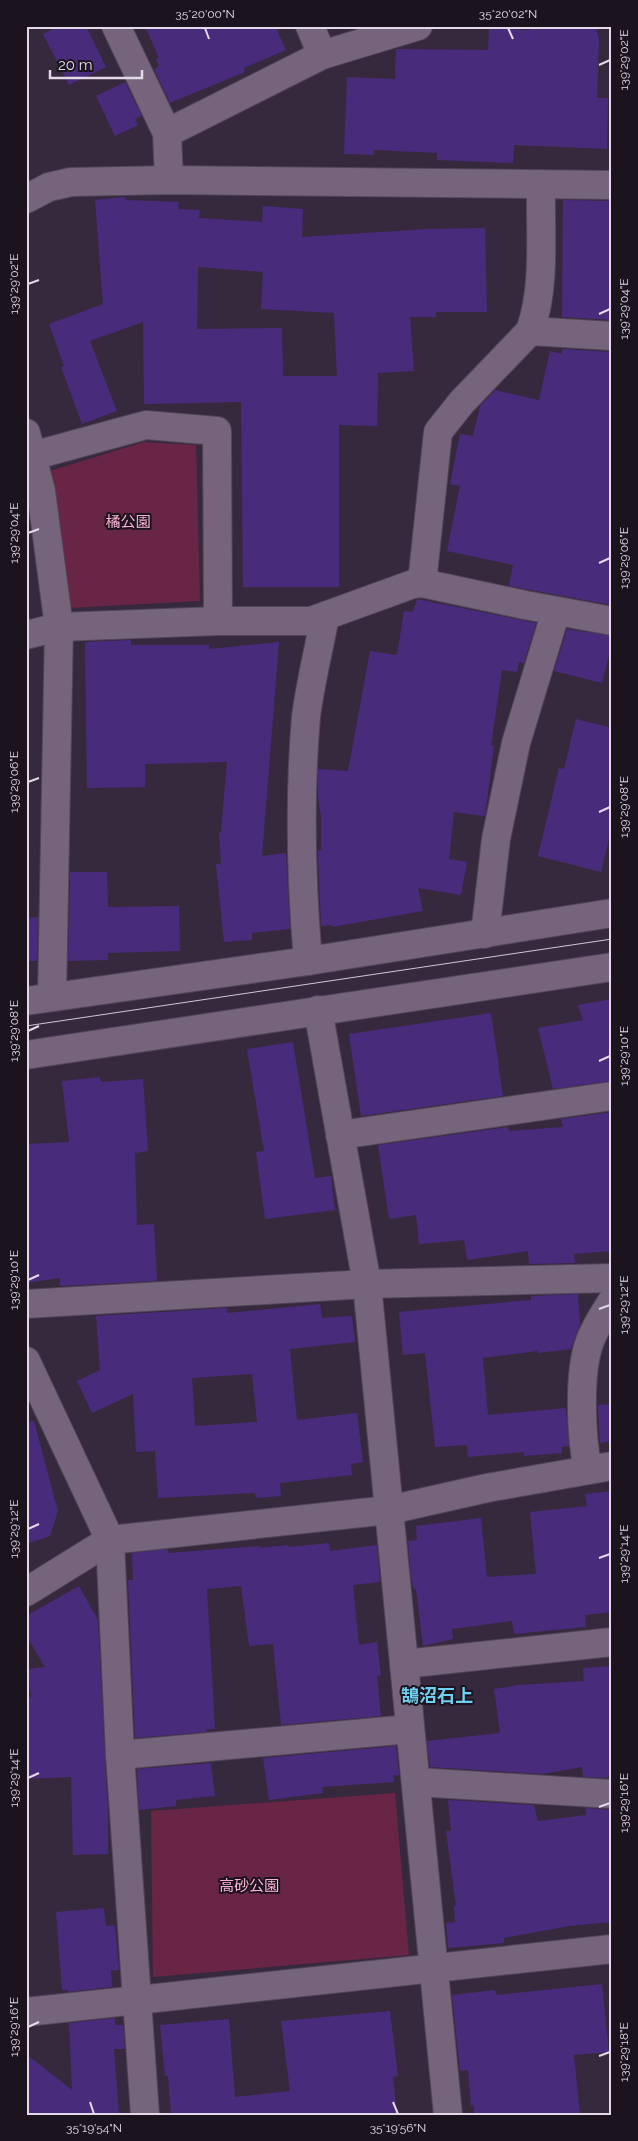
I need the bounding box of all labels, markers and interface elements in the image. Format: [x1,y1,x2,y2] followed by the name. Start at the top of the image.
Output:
[175,7,235,21] text: 35°20'00"N
[479,7,537,21] text: 35°20'02"N
[617,29,631,91] text: 139°29'02"E
[50,48,142,80] scale bar
[58,56,93,74] text: 20 m
[7,253,21,315] text: 139°29'02"E
[617,278,631,340] text: 139°29'04"E
[7,502,21,564] text: 139°29'04"E
[105,513,151,531] park label: 橘公園
[617,527,631,589] text: 139°29'06"E
[7,751,21,813] text: 139°29'06"E
[617,776,631,838] text: 139°29'08"E
[7,1000,21,1062] text: 139°29'08"E
[617,1026,631,1086] text: 139°29'10"E
[7,1250,21,1310] text: 139°29'10"E
[617,1276,631,1334] text: 139°29'12"E
[7,1500,21,1558] text: 139°29'12"E
[617,1524,631,1584] text: 139°29'14"E
[401,1685,473,1706] district label: 鵠沼石上
[7,1748,21,1808] text: 139°29'14"E
[617,1773,631,1833] text: 139°29'16"E
[219,1877,279,1895] park label: 高砂公園
[7,1997,21,2057] text: 139°29'16"E
[617,2022,631,2082] text: 139°29'18"E
[66,2121,122,2135] text: 35°19'54"N
[370,2121,426,2135] text: 35°19'56"N

